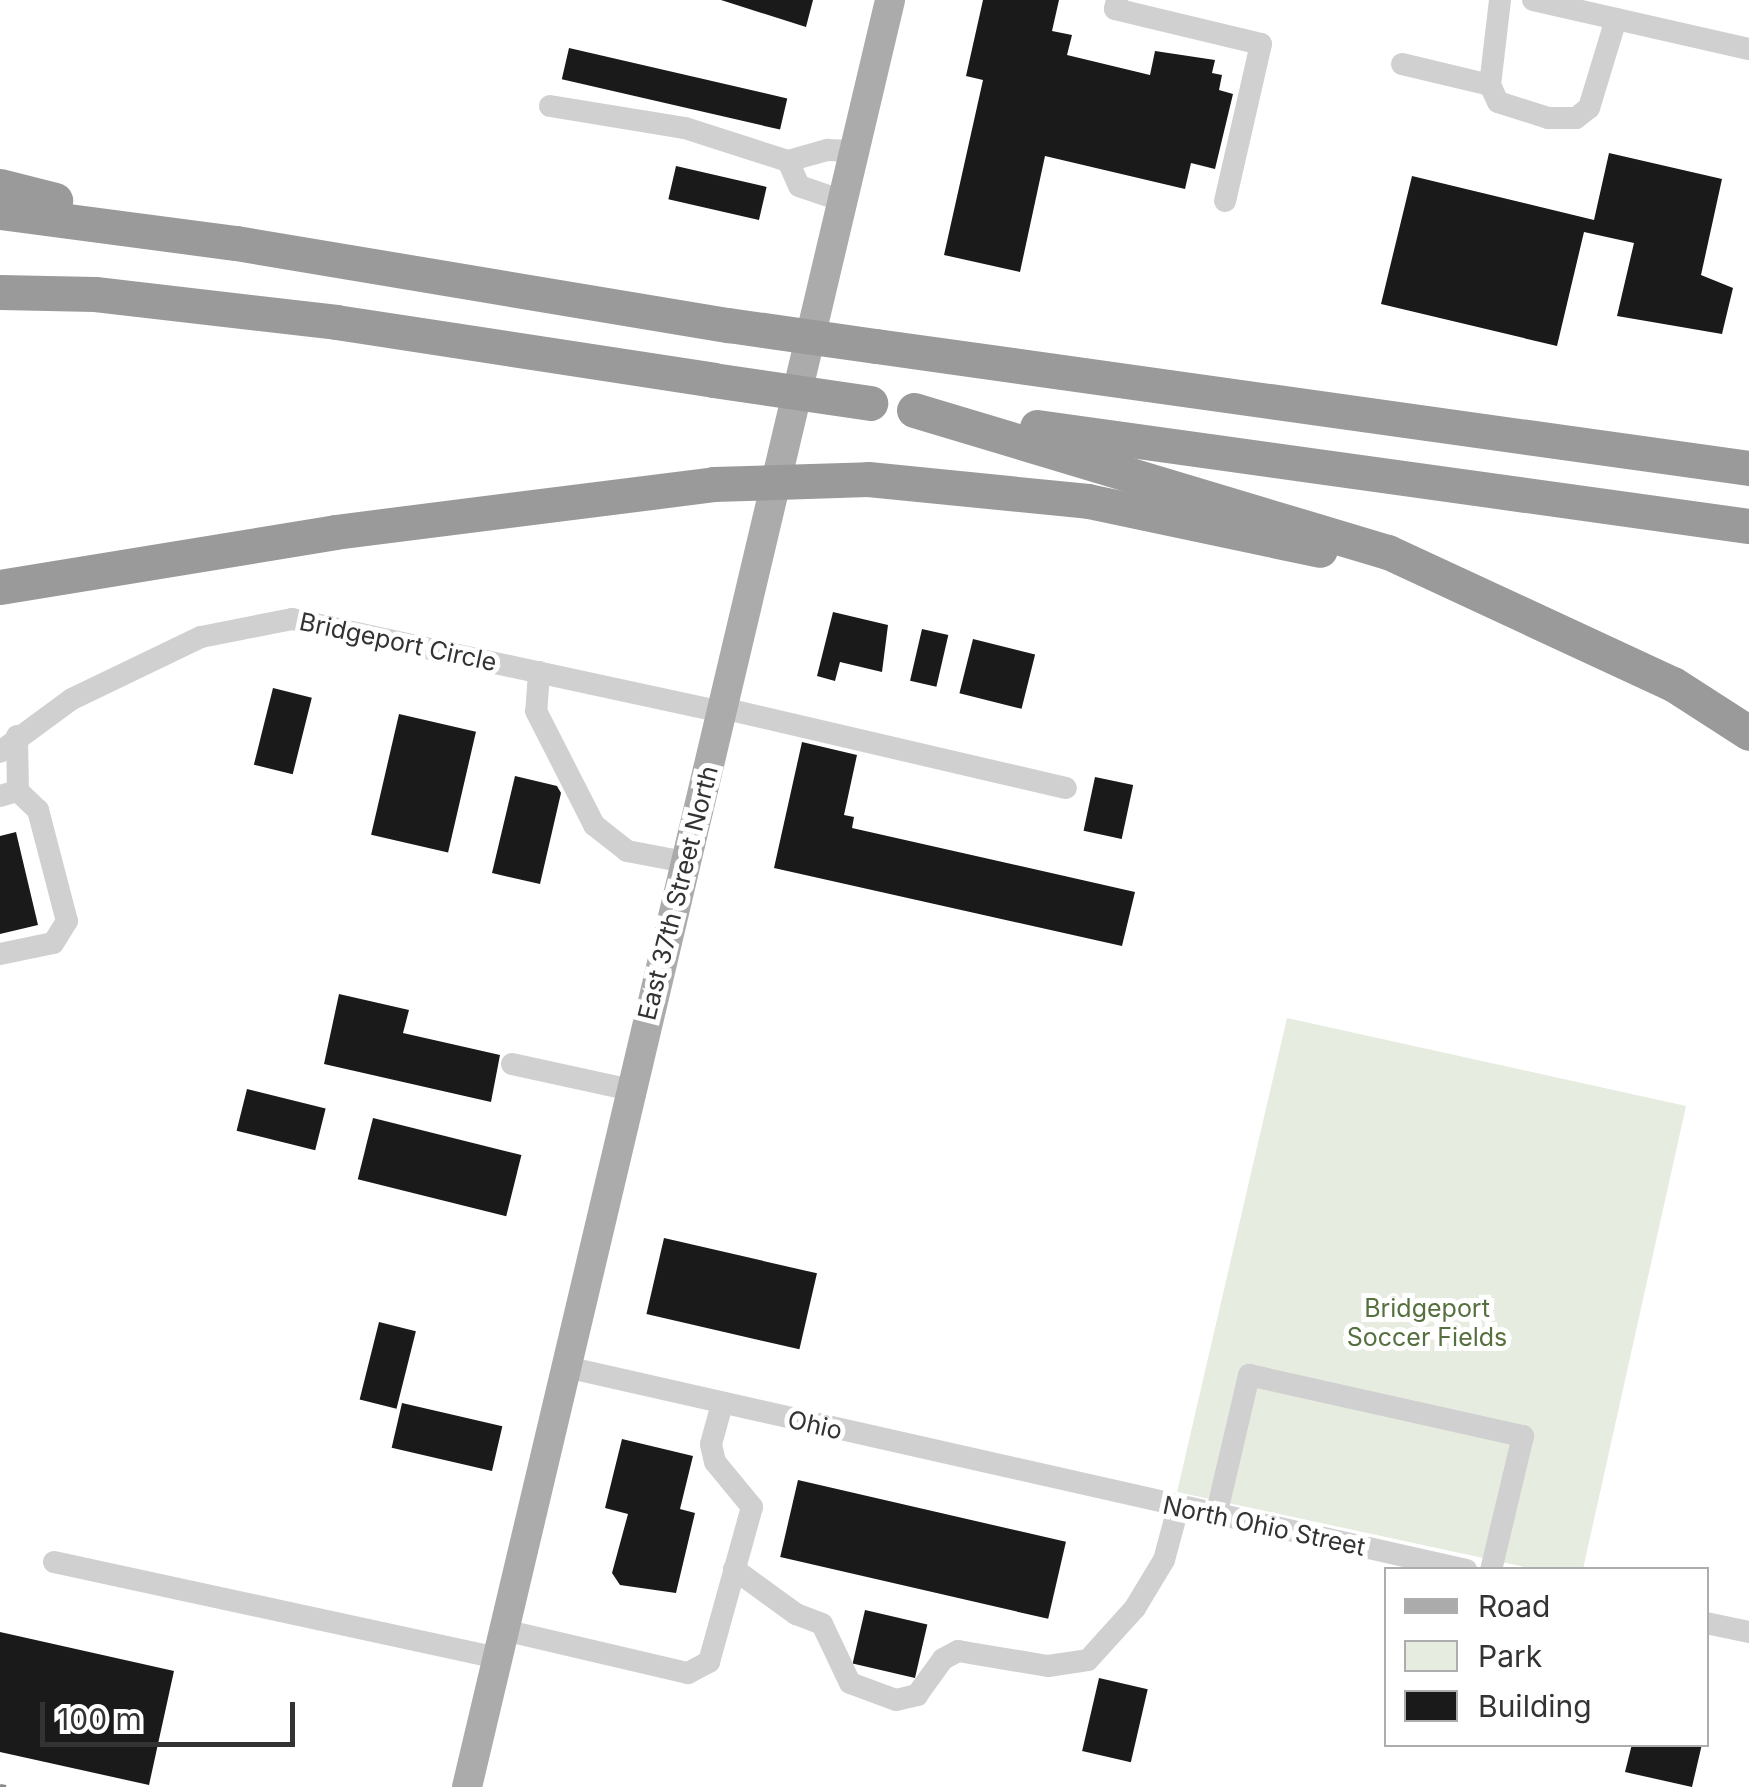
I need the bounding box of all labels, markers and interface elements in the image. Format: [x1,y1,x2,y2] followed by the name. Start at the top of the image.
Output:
[297,606,499,678] street label: Bridgeport Circle
[632,763,724,1023] street label: East 37th Street North
[1347,1294,1507,1353] park label: Bridgeport Soccer Fields
[785,1404,845,1446] street label: Ohio
[1160,1490,1368,1562] street label: North Ohio Street
[1384,1567,1709,1747] legend
[1478,1588,1550,1624] text: Road
[1478,1638,1542,1674] text: Park
[45,1682,300,1744] scale bar
[1478,1688,1592,1724] text: Building
[57,1701,142,1737] text: 100 m

